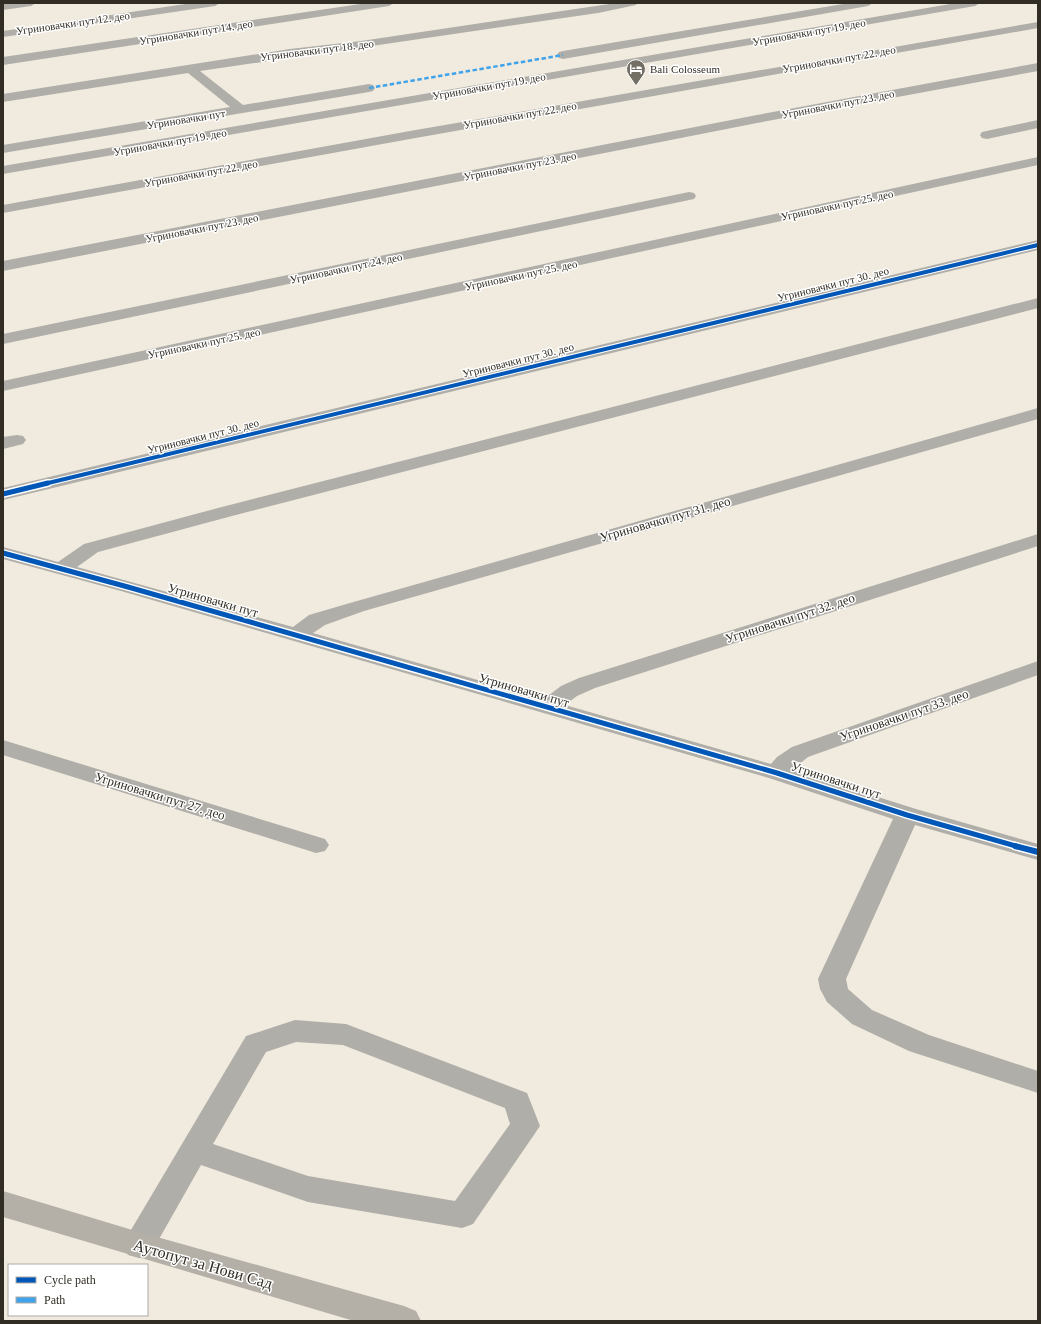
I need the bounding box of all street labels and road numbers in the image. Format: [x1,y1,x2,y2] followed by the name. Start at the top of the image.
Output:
[15,9,131,37] street label: Угриновачки пут 12. део
[752,16,867,48] street label: Угриновачки пут 19. део
[138,17,254,47] street label: Угриновачки пут 14. део
[259,37,375,63] street label: Угриновачки пут 18. део
[782,43,897,75] street label: Угриновачки пут 22. део
[432,70,547,102] street label: Угриновачки пут 19. део
[781,87,896,121] street label: Угриновачки пут 23. део
[463,99,578,131] street label: Угриновачки пут 22. део
[146,107,226,131] street label: Угриновачки пут
[113,126,228,158] street label: Угриновачки пут 19. део
[463,149,578,183] street label: Угриновачки пут 23. део
[144,157,259,189] street label: Угриновачки пут 22. део
[780,187,895,223] street label: Угриновачки пут 25. део
[145,211,260,245] street label: Угриновачки пут 23. део
[289,250,404,286] street label: Угриновачки пут 24. део
[464,257,579,293] street label: Угриновачки пут 25. део
[776,264,890,304] street label: Угриновачки пут 30. део
[147,325,262,361] street label: Угриновачки пут 25. део
[461,340,575,380] street label: Угриновачки пут 30. део
[146,416,260,456] street label: Угриновачки пут 30. део
[598,493,732,545] street label: Угриновачки пут 31. део
[166,580,260,620] street label: Угриновачки пут
[723,590,857,646] street label: Угриновачки пут 32. део
[477,670,571,710] street label: Угриновачки пут
[838,686,970,744] street label: Угриновачки пут 33. део
[789,758,883,802] street label: Угриновачки пут
[93,769,227,823] street label: Угриновачки пут 27. део
[131,1236,275,1293] street label: Аутопут за Нови Сад

